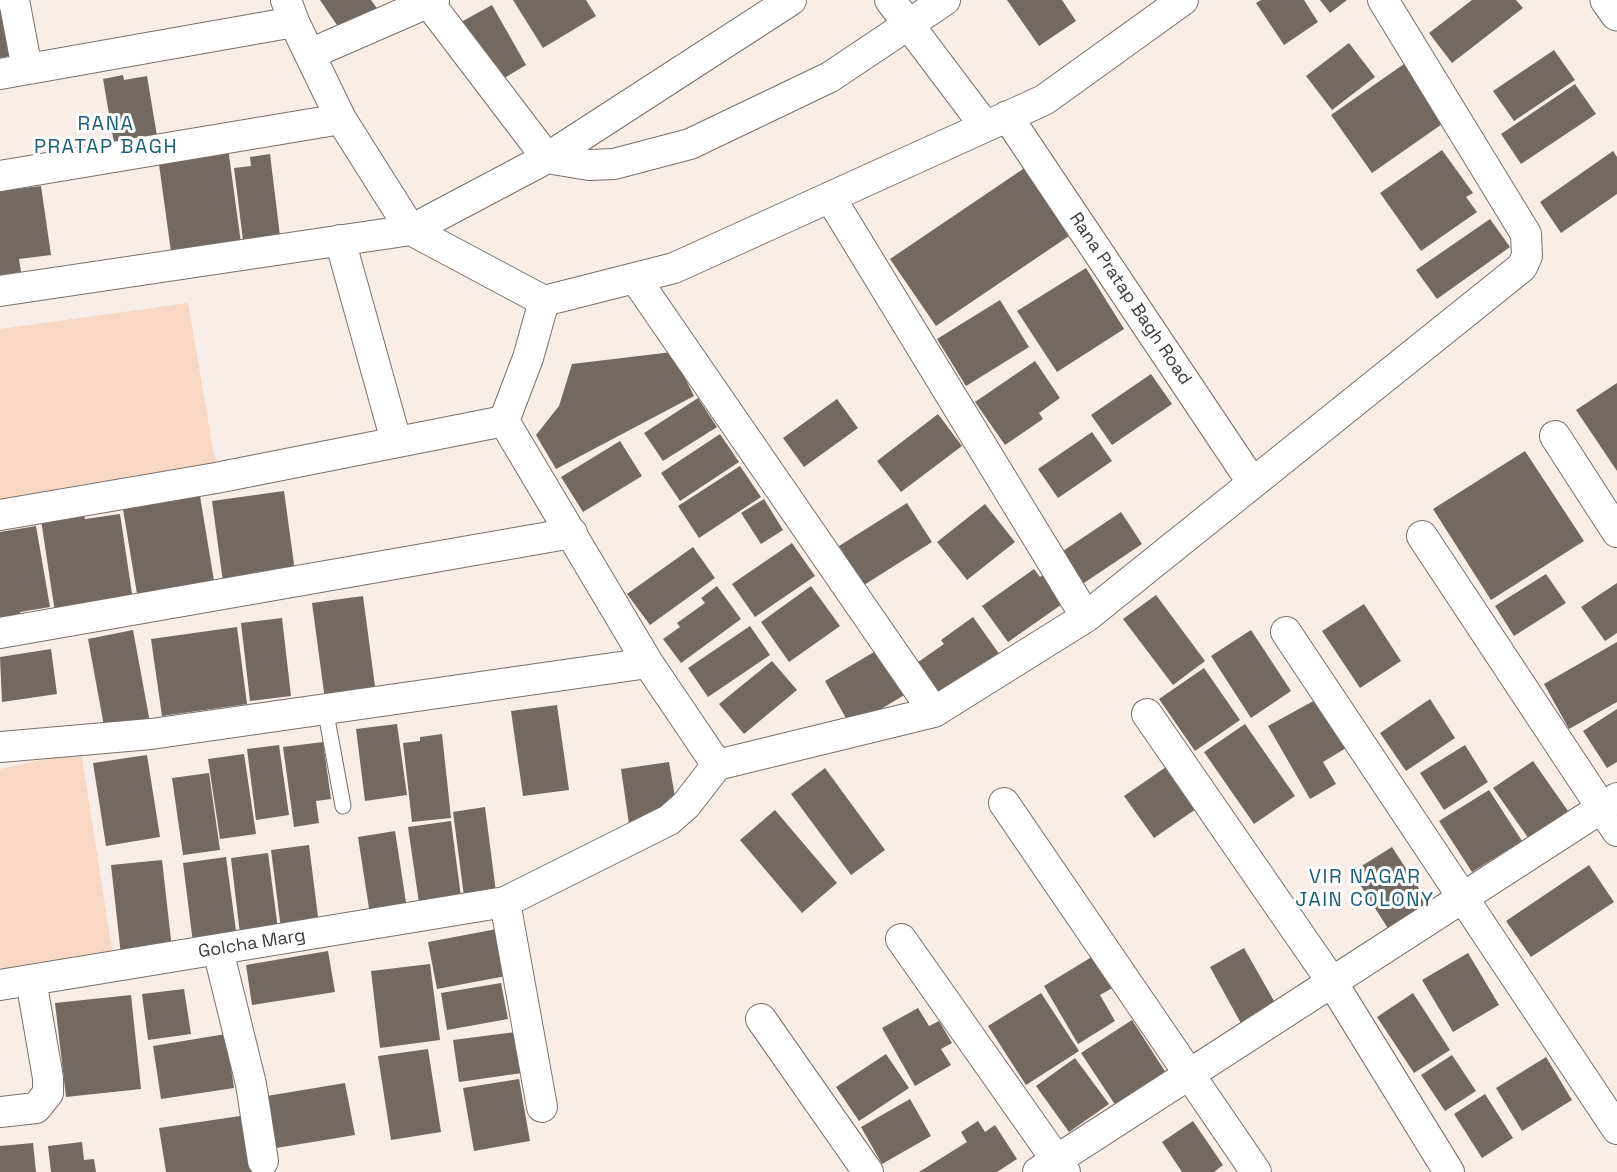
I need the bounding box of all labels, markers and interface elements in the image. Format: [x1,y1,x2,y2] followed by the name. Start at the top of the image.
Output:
[34,113,178,160] district label: RANA PRATAP BAGH
[1064,209,1196,389] street label: Rana Pratap Bagh Road
[1295,866,1435,913] district label: VIR NAGAR JAIN COLONY
[197,925,307,963] street label: Golcha Marg

